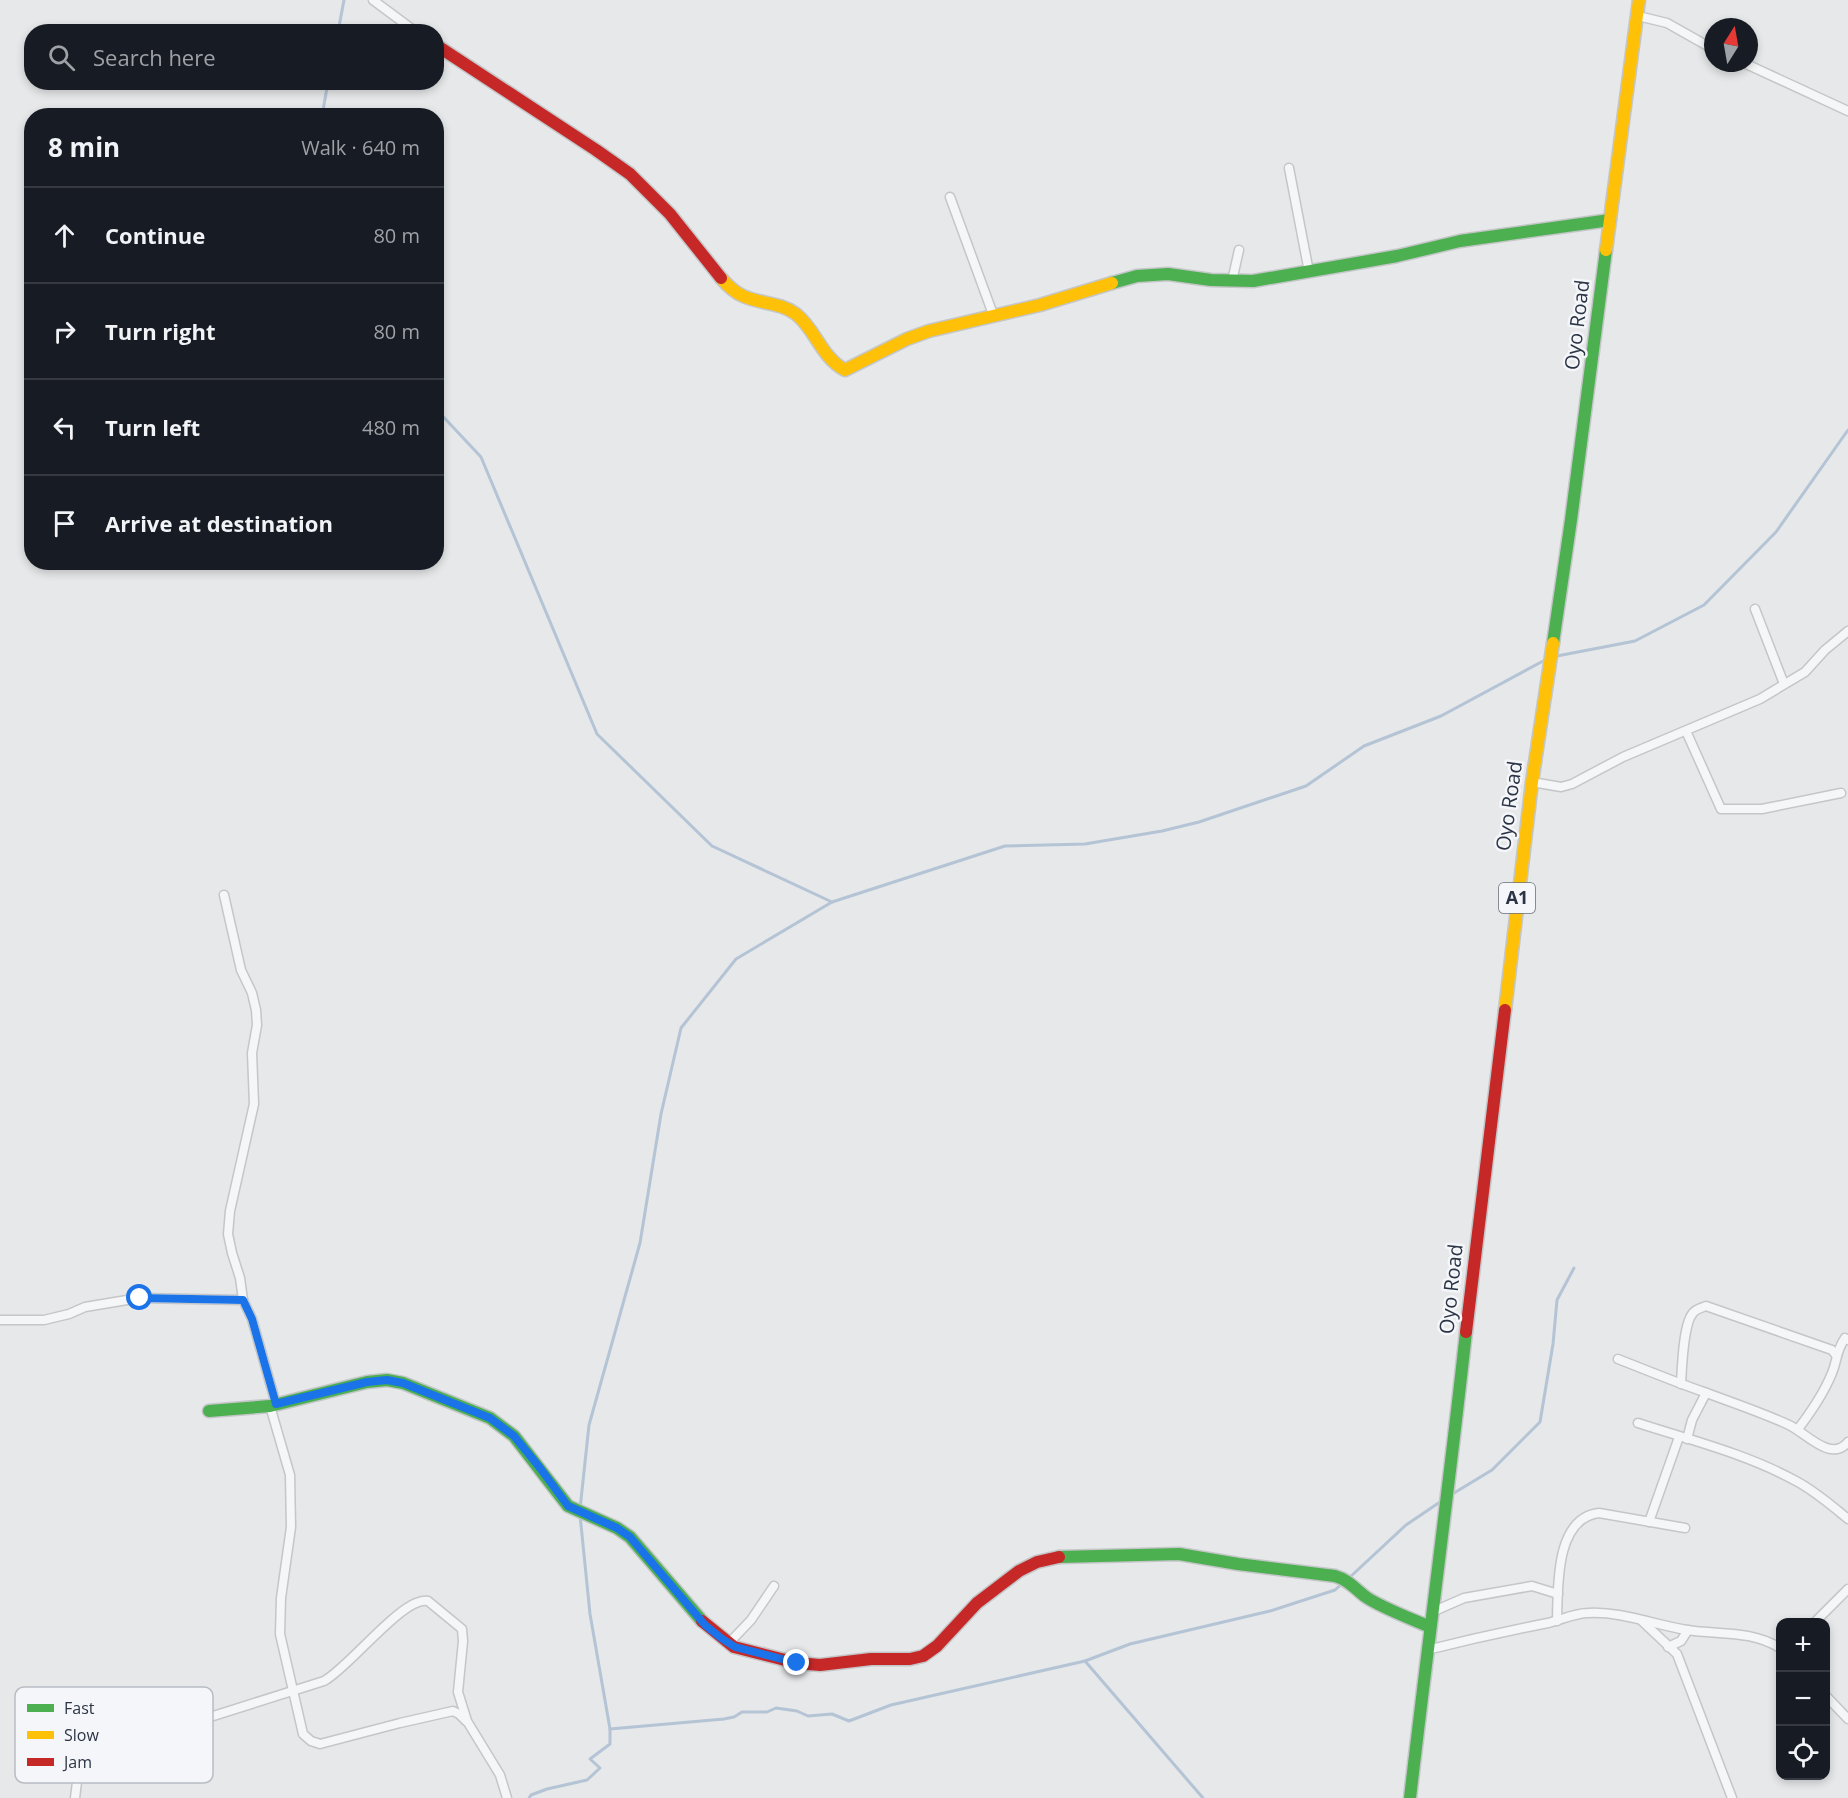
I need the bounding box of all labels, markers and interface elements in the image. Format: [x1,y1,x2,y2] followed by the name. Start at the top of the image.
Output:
[1704,18,1758,72] north arrow
[24,24,444,90] search box
[45,41,78,74] icon: search
[93,42,216,72] text: Search here
[48,129,120,165] text: 8 min
[301,134,420,161] text: Walk · 640 m
[48,219,81,252] icon: ahead
[105,220,205,250] text: Continue
[373,222,420,249] text: 80 m
[1558,278,1595,372] street label: Oyo Road
[48,315,81,348] icon: right
[105,316,216,346] text: Turn right
[373,318,420,345] text: 80 m
[48,411,81,444] icon: left
[105,412,200,442] text: Turn left
[362,414,420,441] text: 480 m
[48,507,81,540] icon: arrive
[105,508,333,538] text: Arrive at destination
[1489,759,1528,853] street label: Oyo Road
[1499,883,1535,913] road number: A1
[1432,1243,1469,1335] street label: Oyo Road
[126,1284,152,1310] route start
[1776,1618,1830,1780] map controls
[1776,1618,1830,1672] button: +
[783,1649,809,1675] route end
[1776,1672,1830,1726] button: −
[15,1687,213,1783] legend
[64,1697,95,1719] text: Fast
[64,1724,99,1746] text: Slow
[1776,1726,1830,1780] button: locate
[62,1751,92,1773] text: Jam

